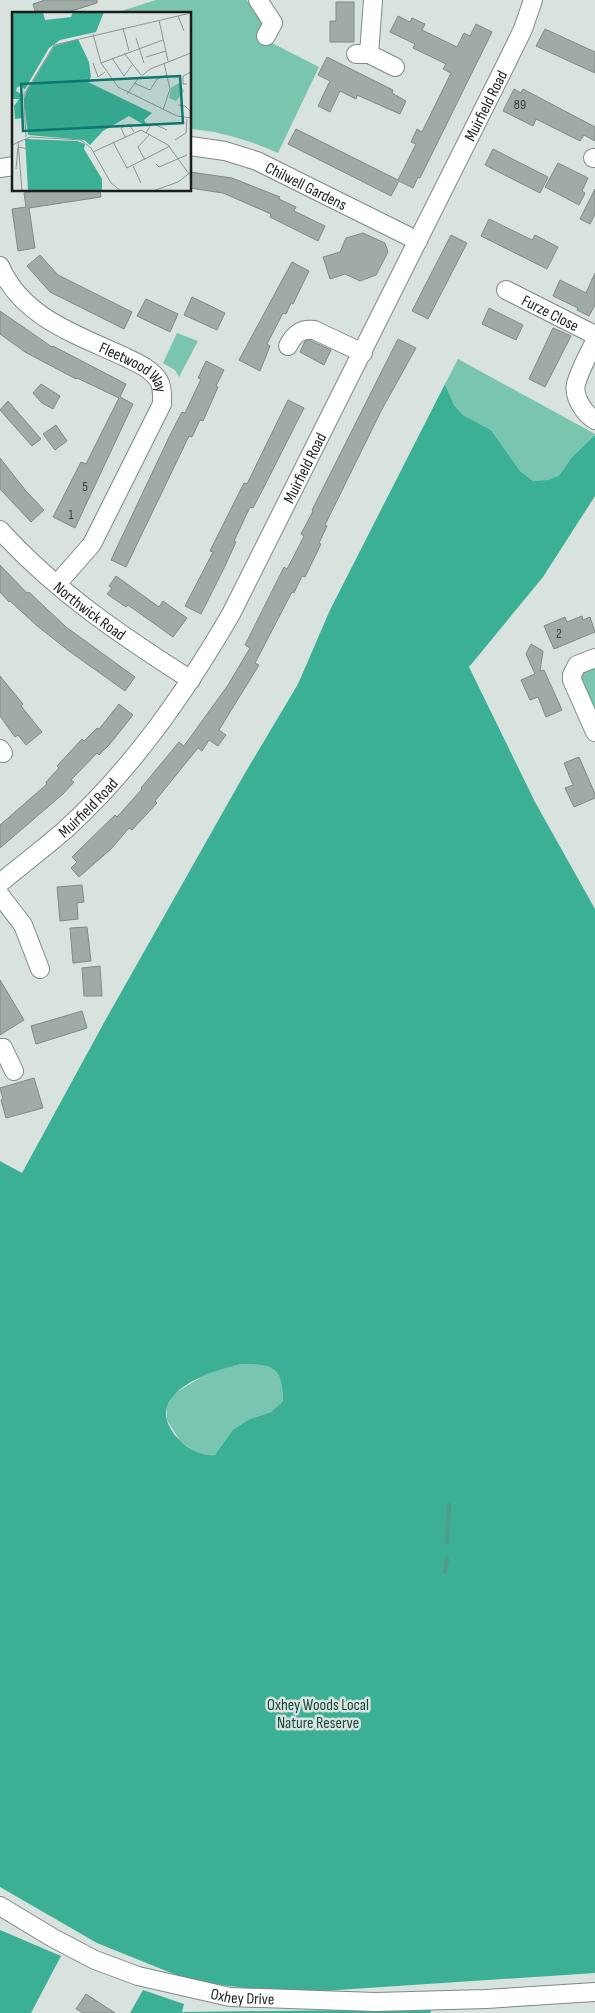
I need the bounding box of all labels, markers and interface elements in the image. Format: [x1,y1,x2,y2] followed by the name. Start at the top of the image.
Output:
[12,12,191,191] inset map
[461,68,512,144] street label: Muirfield Road
[514,96,526,113] house number: 89
[262,159,350,215] street label: Chilwell Gardens
[518,292,582,336] street label: Furze Close
[96,339,170,394] street label: Fleetwood Way
[280,430,331,507] street label: Muirfield Road
[82,478,88,495] house number: 5
[69,506,74,523] house number: 1
[49,578,129,645] street label: Northwick Road
[556,625,562,642] house number: 2
[55,775,123,842] street label: Muirfield Road
[267,1696,369,1733] park label: Oxhey Woods Local Nature Reserve
[209,1985,275,2010] street label: Oxhey Drive

